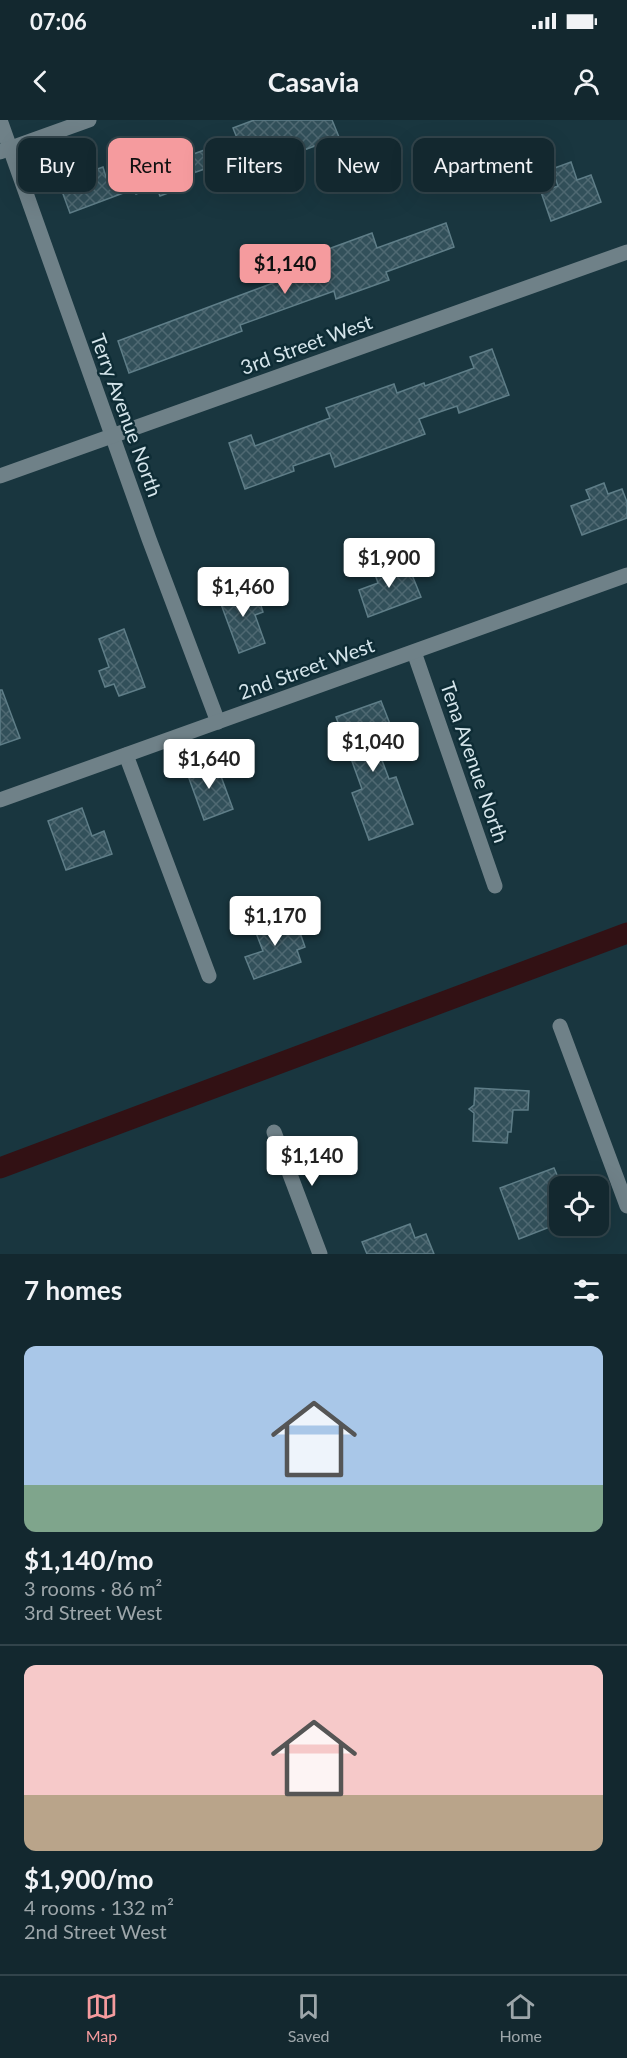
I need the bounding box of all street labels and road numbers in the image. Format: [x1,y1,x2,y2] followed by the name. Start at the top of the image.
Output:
[237,309,375,379] street label: 3rd Street West
[86,330,168,500] street label: Terry Avenue North
[235,632,377,704] street label: 2nd Street West
[436,678,514,846] street label: Tena Avenue North

